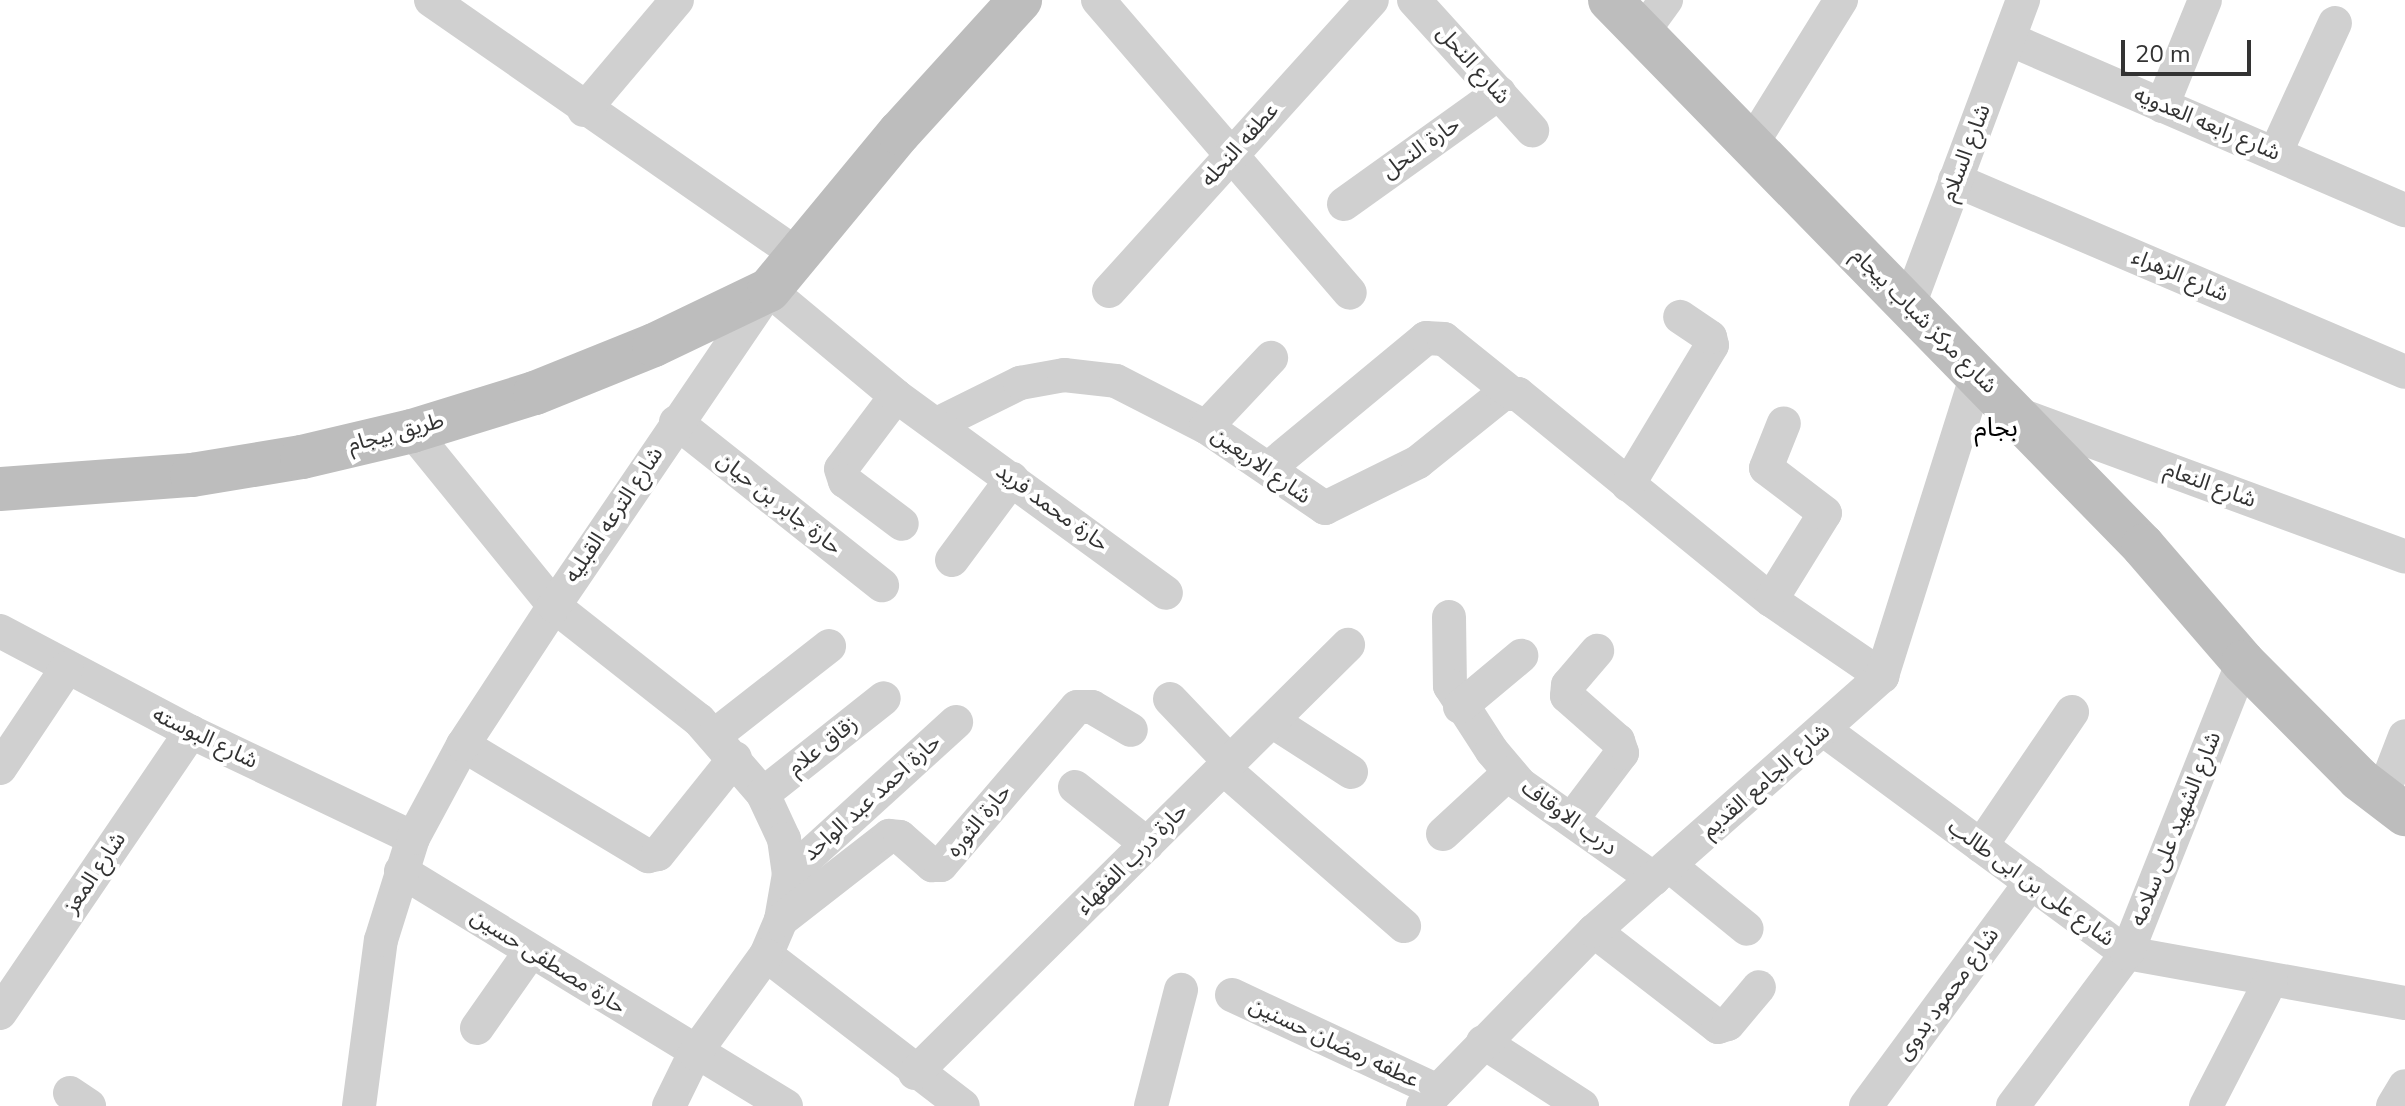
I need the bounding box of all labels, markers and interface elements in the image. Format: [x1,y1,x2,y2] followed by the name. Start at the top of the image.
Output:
[1431,20,1515,110] street label: شارع النحل
[2125,24,2255,74] scale bar
[2135,38,2191,70] text: 20 m
[2130,81,2284,167] street label: شارع رابعه العدويه
[1195,98,1285,192] street label: عطفه النحله
[1935,101,1997,205] street label: شارع السلام
[1377,111,1465,185] street label: حارة النحل
[1846,243,2002,399] street label: شارع مركز شباب بيجام
[2128,244,2232,308] street label: شارع الزهراء
[345,408,447,458] street label: طريق بيجام
[1974,412,2018,444] district label: بجام
[1206,422,1316,510] street label: شارع الاربعين
[559,442,669,588] street label: شارع الترعه القبليه
[711,447,847,561] street label: حارة جابر بن حيان
[2161,456,2259,514] street label: شارع النعام
[990,458,1114,558] street label: حارة محمد فريد
[148,701,262,775] street label: شارع البوسته
[783,711,863,781] street label: زقاق علام
[1696,718,1836,844] street label: شارع الجامع القديم
[2125,728,2227,930] street label: شارع الشهيد على سلامه
[798,729,946,867] street label: حارة احمد عبد الواحد
[1516,774,1622,862] street label: درب الاوقاف
[941,779,1017,863] street label: حارة الثوره
[1071,798,1193,920] street label: حارة درب الفقهاء
[1942,814,2120,952] street label: شارع على بن ابى طالب
[58,827,132,919] street label: شارع المعز
[466,904,630,1020] street label: حارة مصطفى حسين
[1891,923,2005,1065] street label: شارع محمود بدوى
[1245,992,1423,1094] street label: عطفه رمضان حسنين

